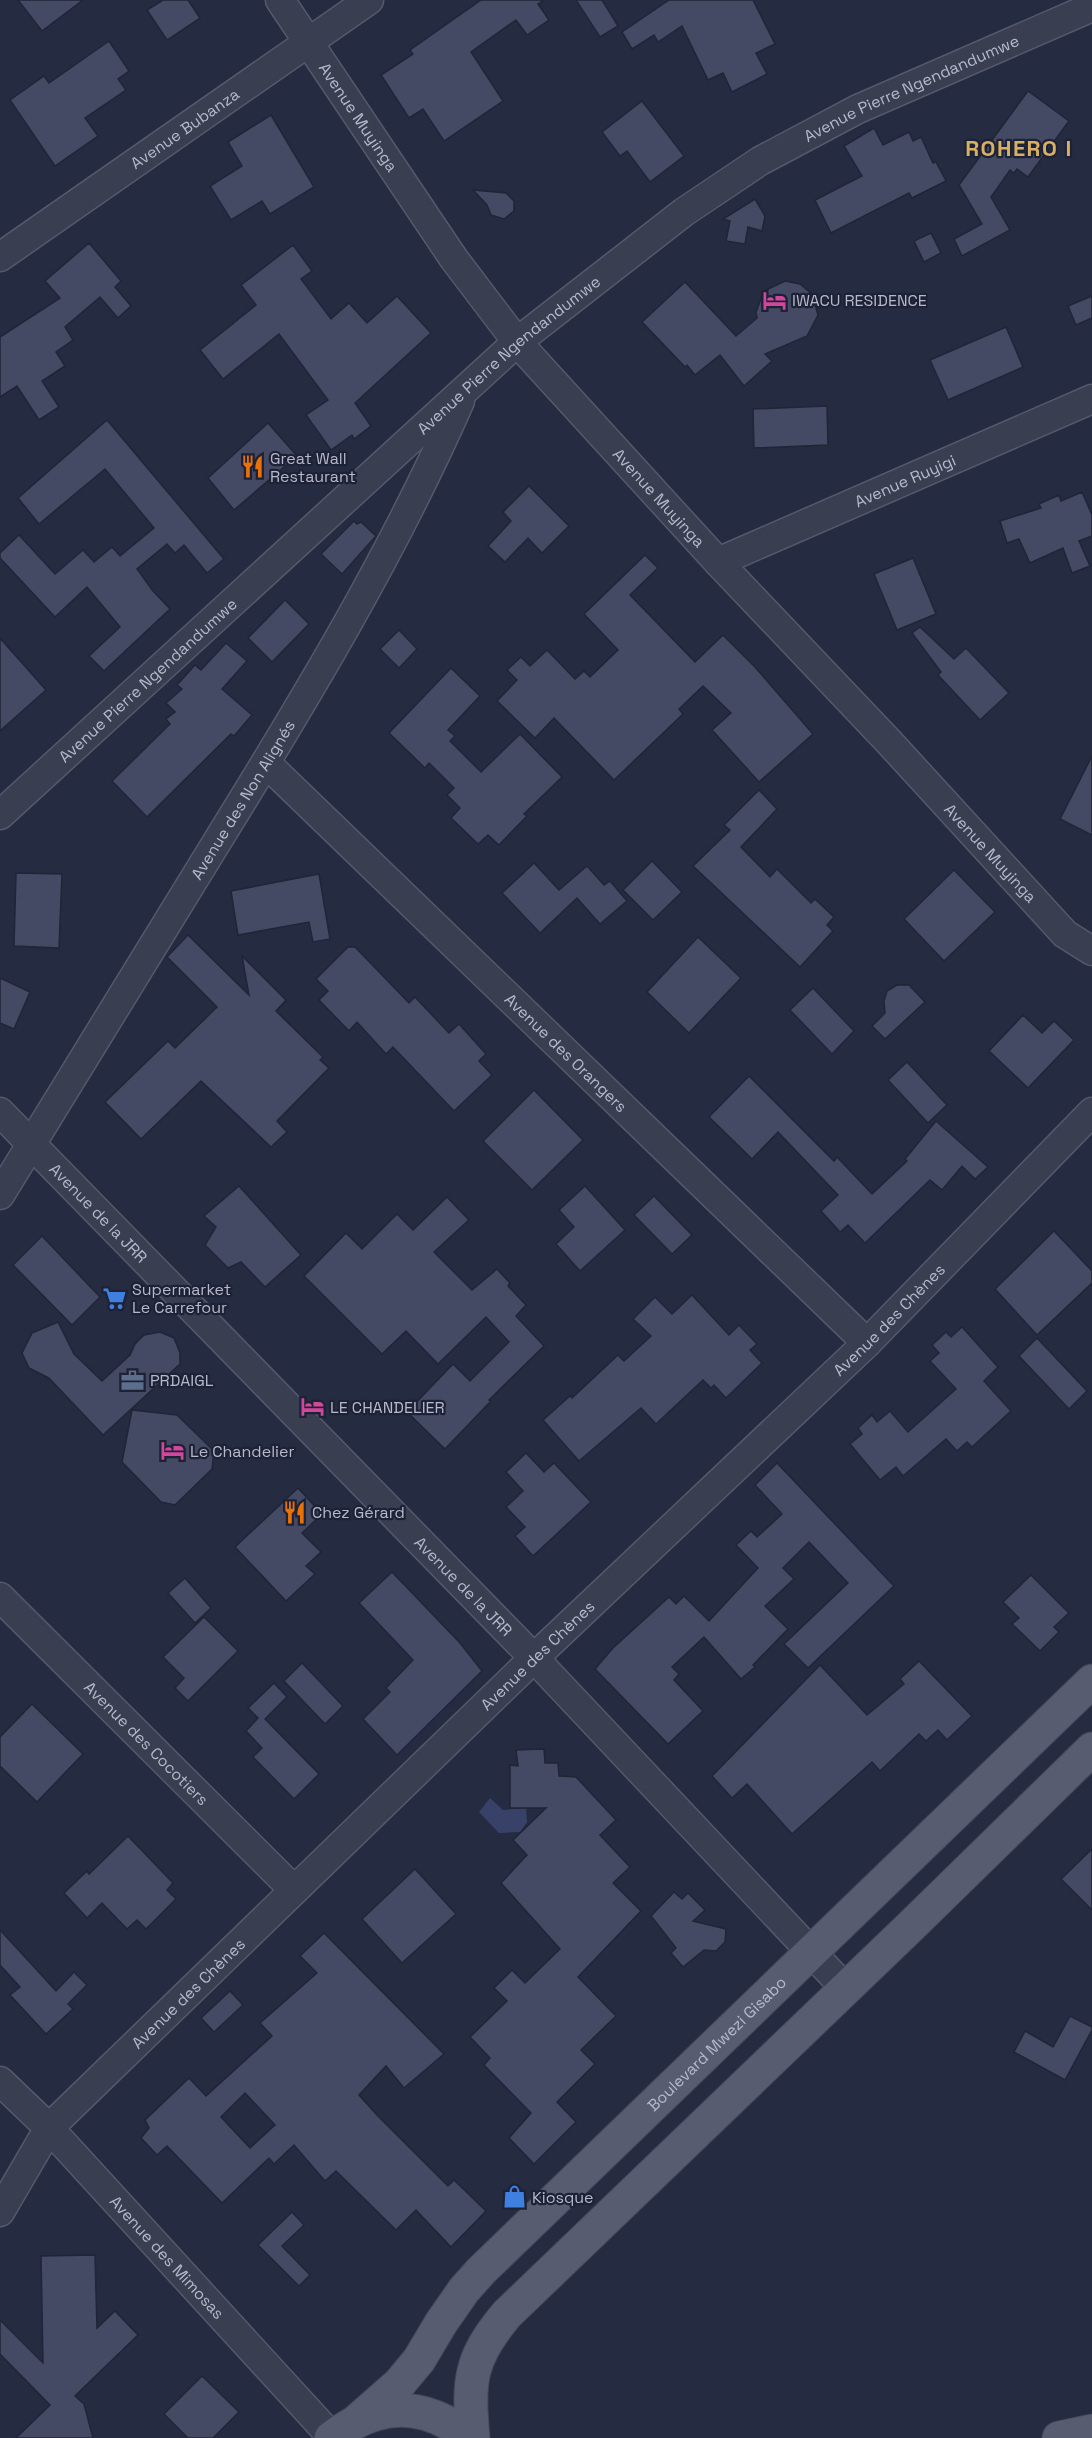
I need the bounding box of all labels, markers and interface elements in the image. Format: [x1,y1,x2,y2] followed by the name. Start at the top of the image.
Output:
[800,30,1022,147] street label: Avenue Pierre Ngendandumwe
[314,59,402,176] street label: Avenue Muyinga
[126,84,243,174] street label: Avenue Bubanza
[965,134,1073,162] district label: ROHERO I
[413,271,605,439] street label: Avenue Pierre Ngendandumwe
[761,287,787,313] hotel icon: IWACU RESIDENCE
[792,290,927,311] place label: IWACU RESIDENCE
[608,444,710,552] street label: Avenue Muyinga
[270,448,356,487] place label: Great Wall Restaurant
[851,450,959,512] street label: Avenue Ruyigi
[239,454,265,480] restaurant icon: Great Wall Restaurant
[54,593,242,767] street label: Avenue Pierre Ngendandumwe
[186,716,300,883] street label: Avenue des Non Alignés
[940,799,1041,907] street label: Avenue Muyinga
[500,989,632,1117] street label: Avenue des Orangers
[45,1159,152,1268] street label: Avenue de la JRR
[829,1259,950,1381] street label: Avenue des Chènes
[132,1279,231,1318] place label: Supermarket Le Carrefour
[101,1285,127,1311] supermarket icon: Supermarket Le Carrefour
[119,1367,145,1393] office icon: PRDAIGL
[150,1370,214,1391] place label: PRDAIGL
[299,1394,325,1420] hotel icon: LE CHANDELIER
[330,1397,445,1418] place label: LE CHANDELIER
[159,1438,185,1464] hotel icon: Le Chandelier
[190,1441,294,1462] place label: Le Chandelier
[281,1499,307,1525] restaurant icon: Chez Gérard
[312,1502,405,1523] place label: Chez Gérard
[410,1532,517,1641] street label: Avenue de la JRR
[476,1596,599,1715] street label: Avenue des Chènes
[80,1677,213,1810] street label: Avenue des Cocotiers
[127,1934,250,2053] street label: Avenue des Chènes
[643,1972,791,2116] street label: Boulevard Mwezi Gisabo
[501,2184,527,2210] shop icon: Kiosque
[532,2187,594,2208] place label: Kiosque
[105,2191,229,2324] street label: Avenue des Mimosas

